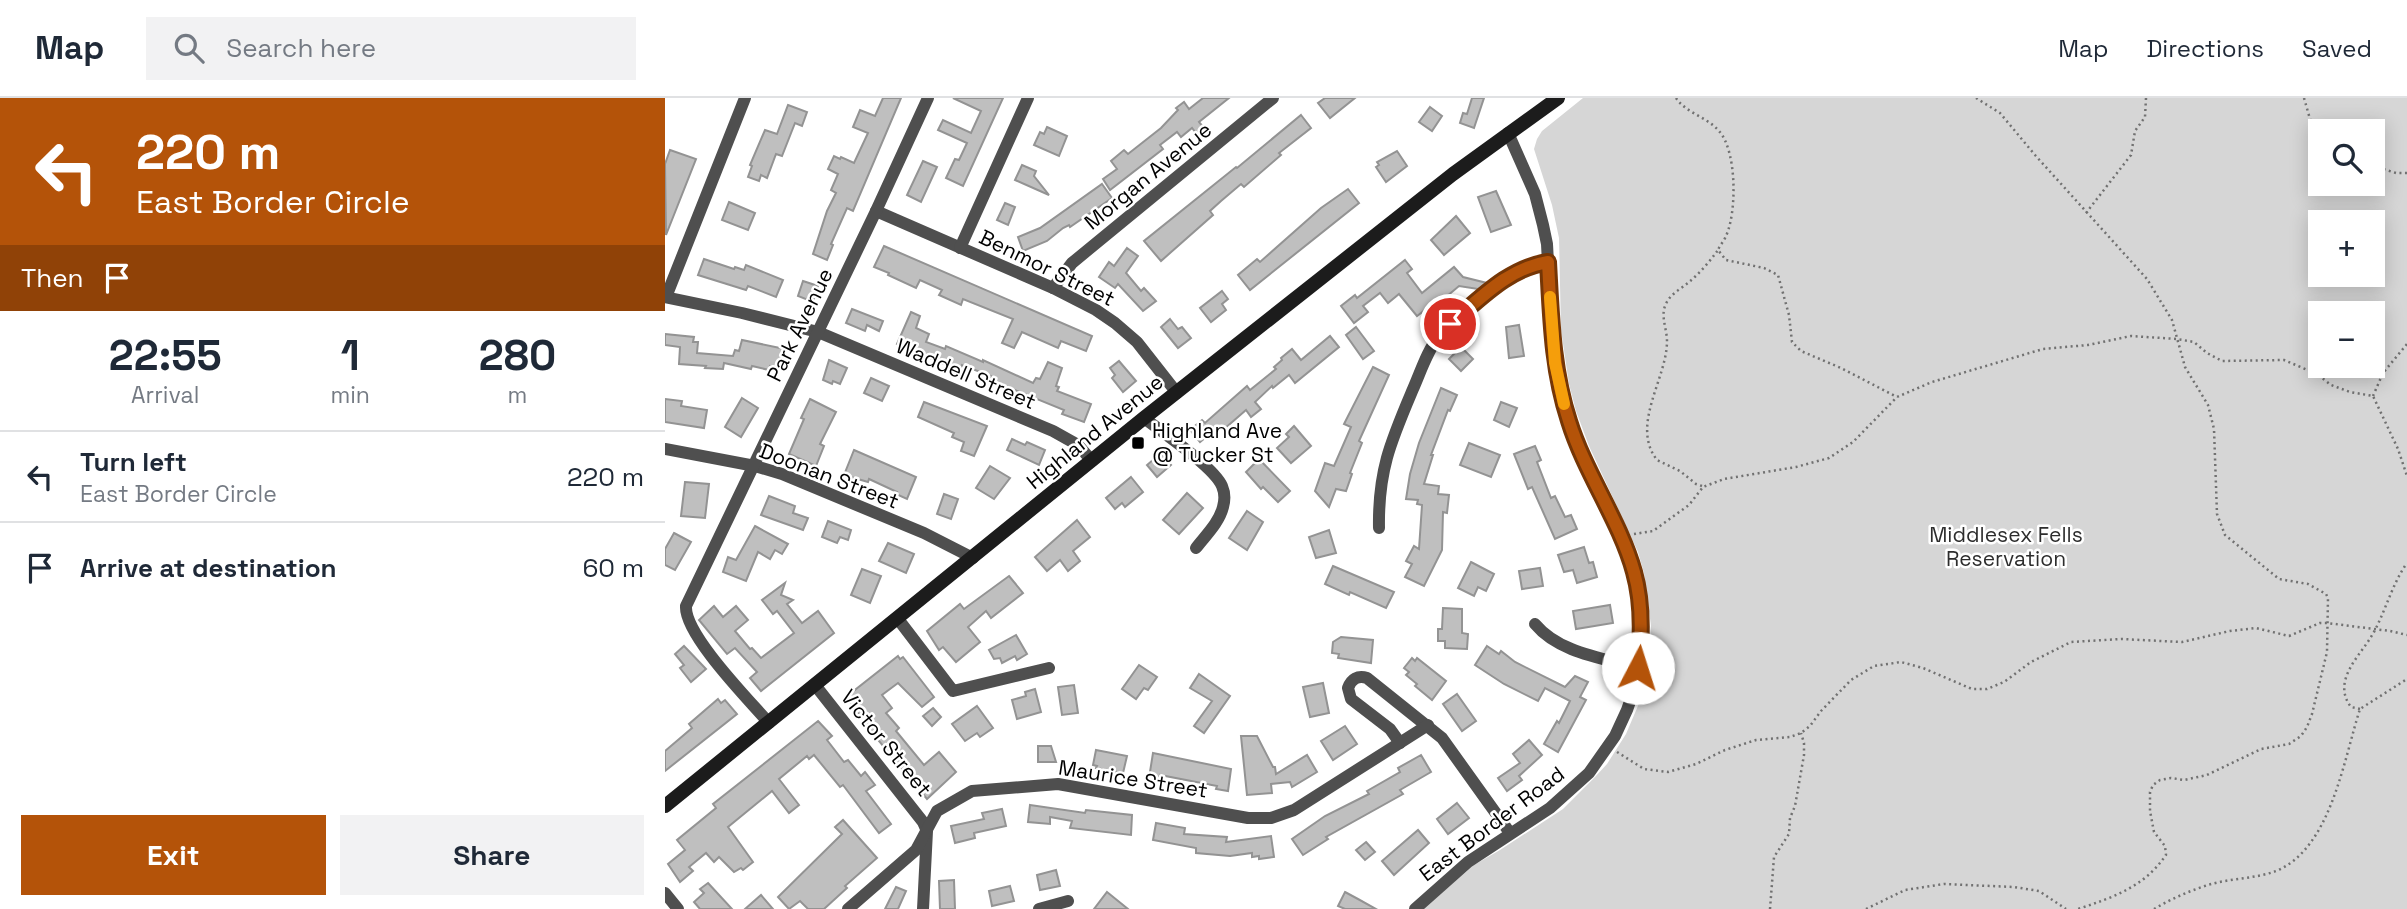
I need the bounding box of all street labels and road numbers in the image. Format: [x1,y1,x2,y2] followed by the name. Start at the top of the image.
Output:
[1078,116,1217,235] street label: Morgan Avenue
[975,223,1120,312] street label: Benmor Street
[760,264,839,386] street label: Park Avenue
[892,332,1040,415] street label: Waddell Street
[1021,368,1169,495] street label: Highland Avenue
[756,437,903,515] street label: Doonan Street
[835,684,938,802] street label: Victor Street
[1057,753,1209,804] street label: Maurice Street
[1414,760,1570,887] street label: East Border Road

